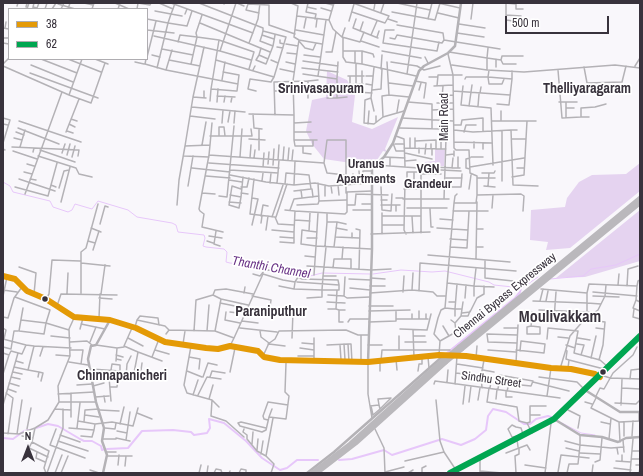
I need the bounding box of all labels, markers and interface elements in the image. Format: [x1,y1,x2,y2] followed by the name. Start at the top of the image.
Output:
[8,8,148,60] legend
[507,8,611,34] scale bar
[512,15,539,31] text: 500 m
[46,16,57,32] text: 38
[46,36,57,52] text: 62
[278,81,364,97] district label: Srinivasapuram
[543,81,631,97] district label: Thelliyaragaram
[438,93,452,141] street label: Main Road
[336,157,396,188] district label: Uranus Apartments
[404,162,452,193] district label: VGN Grandeur
[451,250,559,342] street label: Chennai Bypass Expressway
[231,253,311,283] water label: Thanthi Channel
[40,294,50,304] unlabelled marker
[235,304,307,320] district label: Paraniputhur
[519,308,601,328] district label: Moulivakkam
[598,367,608,377] unlabelled marker
[77,368,167,384] district label: Chinnapanicheri
[460,369,522,391] street label: Sindhu Street
[8,428,48,468] north arrow
[25,429,31,443] text: N

